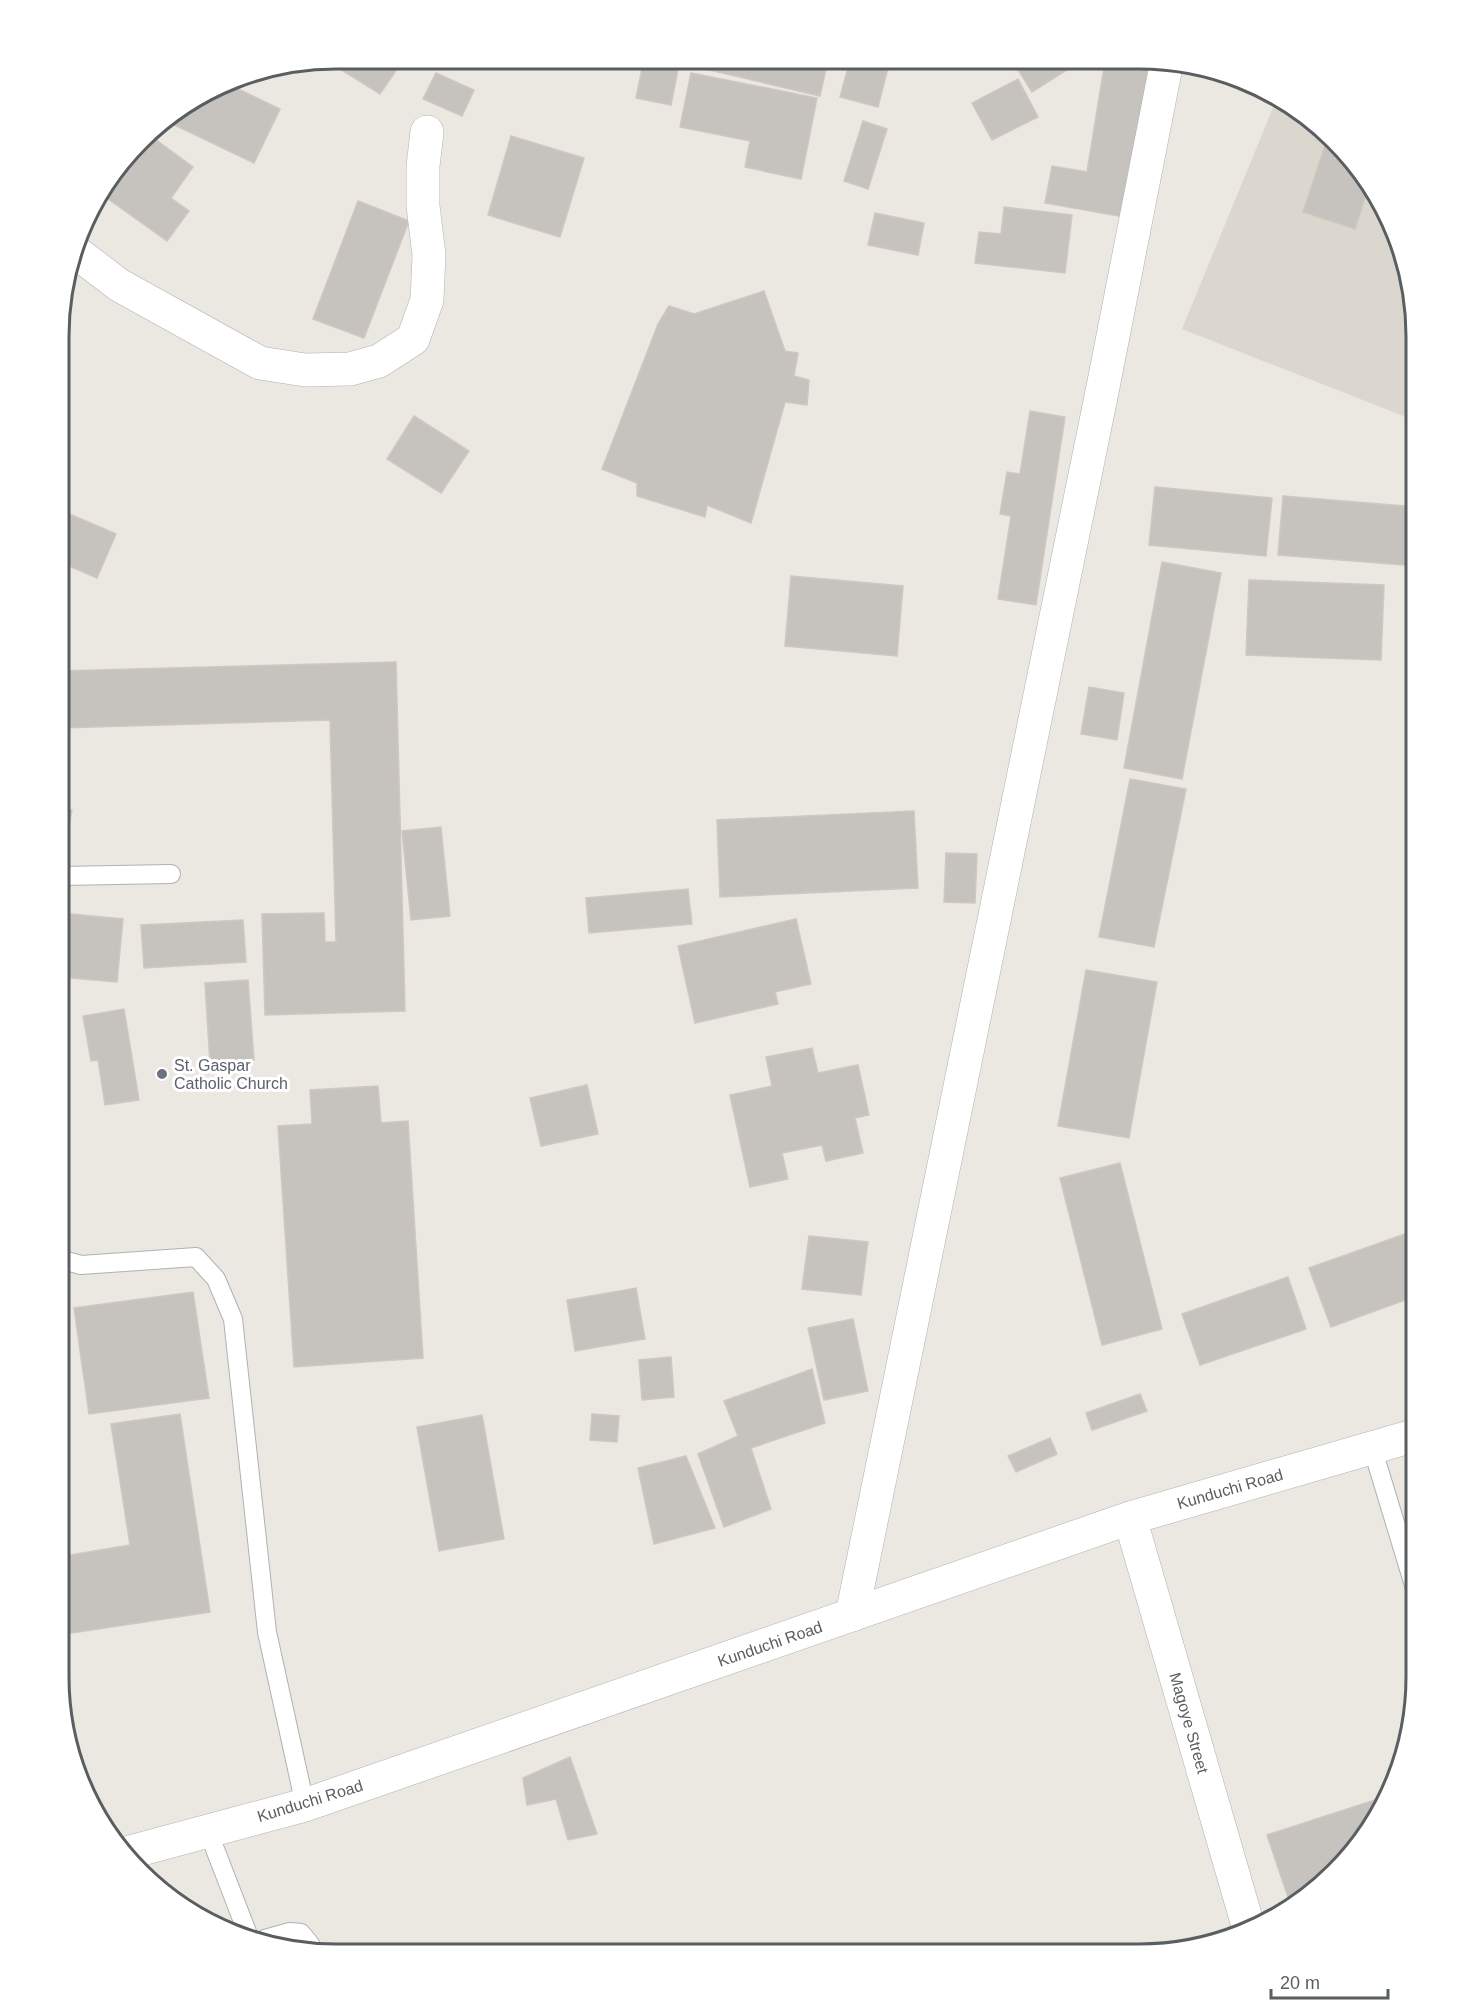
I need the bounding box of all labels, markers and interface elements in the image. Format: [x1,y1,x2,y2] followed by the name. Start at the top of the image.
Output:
[174,1057,288,1092] place label: St. Gaspar Catholic Church
[155,1067,169,1081] marker: St. Gaspar Catholic Church
[1175,1466,1285,1512] street label: Kunduchi Road
[716,1618,824,1670] street label: Kunduchi Road
[1166,1671,1212,1776] street label: Magoye Street
[255,1777,365,1825] street label: Kunduchi Road
[1271,1962,1388,2000] scale bar
[1280,1973,1320,1993] text: 20 m

